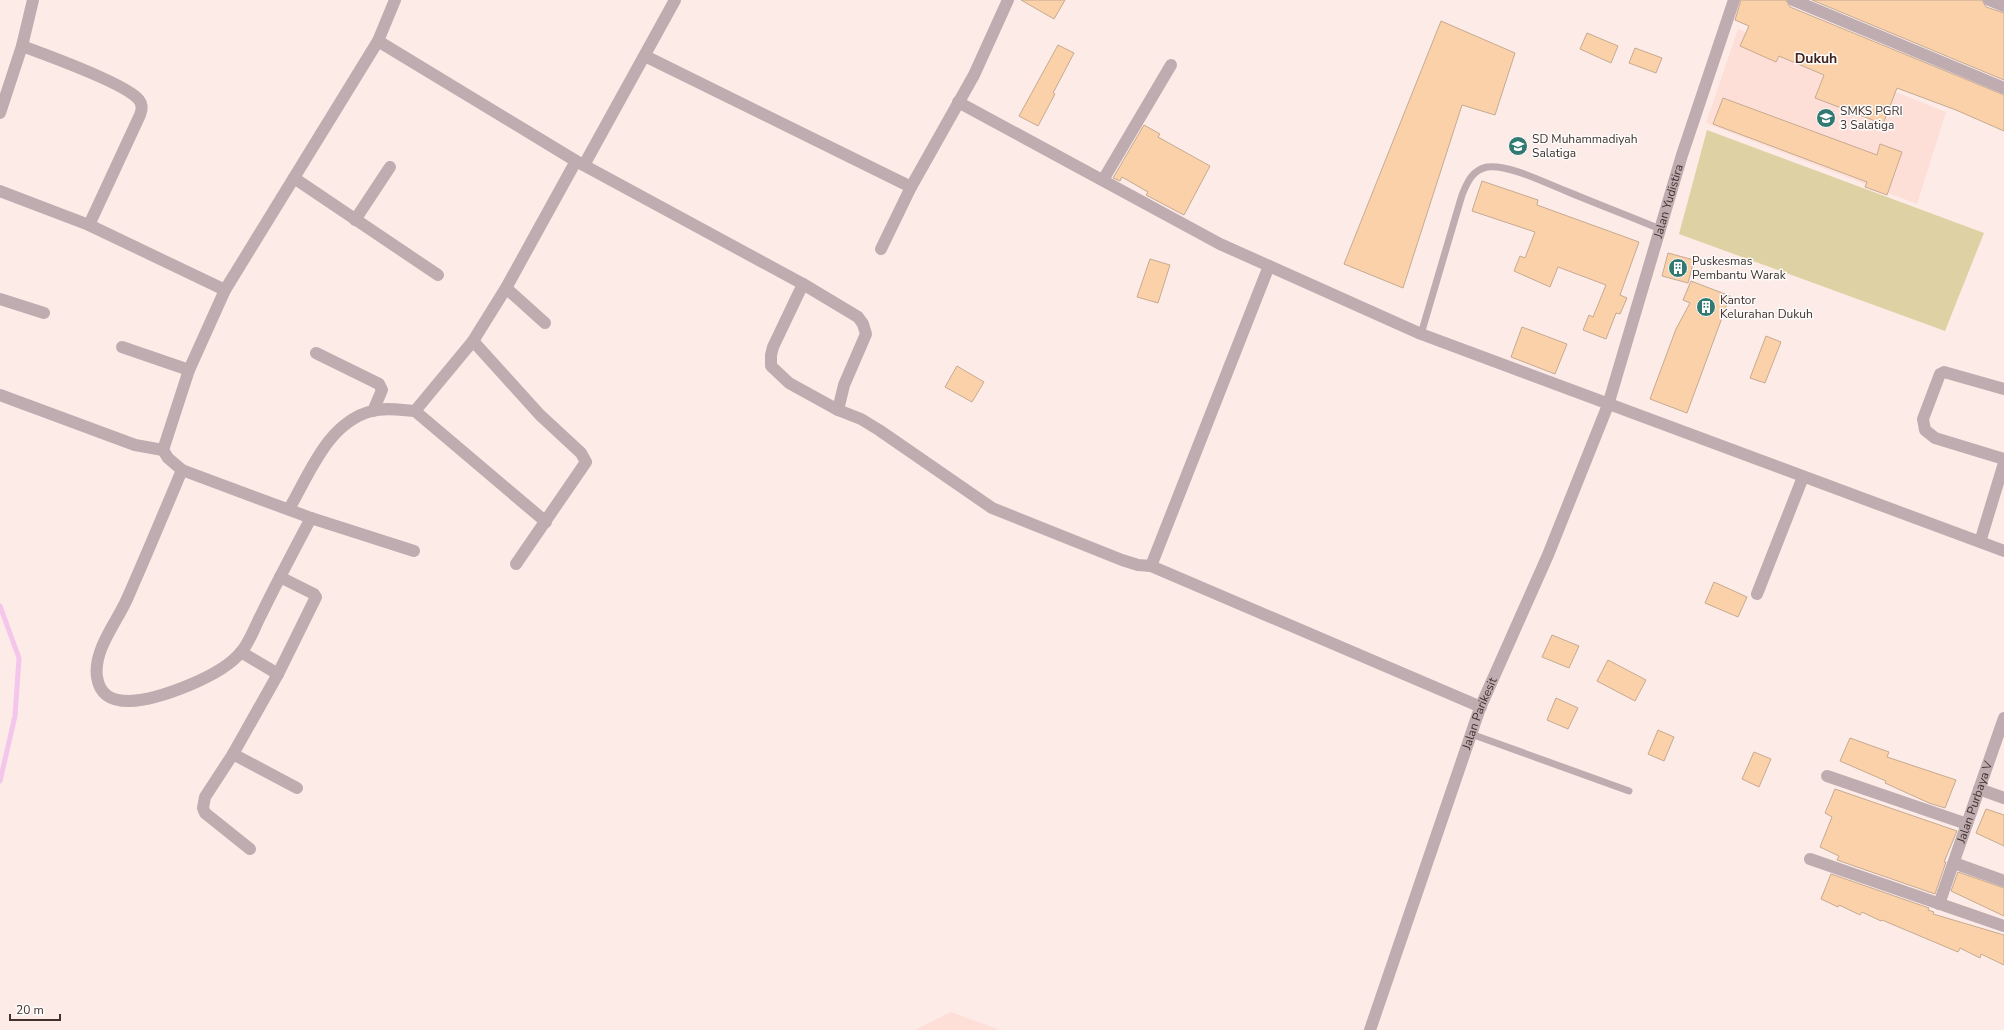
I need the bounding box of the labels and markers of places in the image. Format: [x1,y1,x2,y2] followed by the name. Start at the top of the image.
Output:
[1840,103,1903,133] place label: SMKS PGRI 3 Salatiga
[1815,107,1837,129] school or university icon: SMKS PGRI 3 Salatiga
[1532,131,1637,161] place label: SD Muhammadiyah Salatiga
[1507,135,1529,157] school or university icon: SD Muhammadiyah Salatiga
[1692,253,1787,283] place label: Puskesmas Pembantu Warak
[1667,257,1689,279] building icon: Puskesmas Pembantu Warak
[1720,292,1813,322] place label: Kantor Kelurahan Dukuh
[1695,296,1717,318] building icon: Kantor Kelurahan Dukuh

